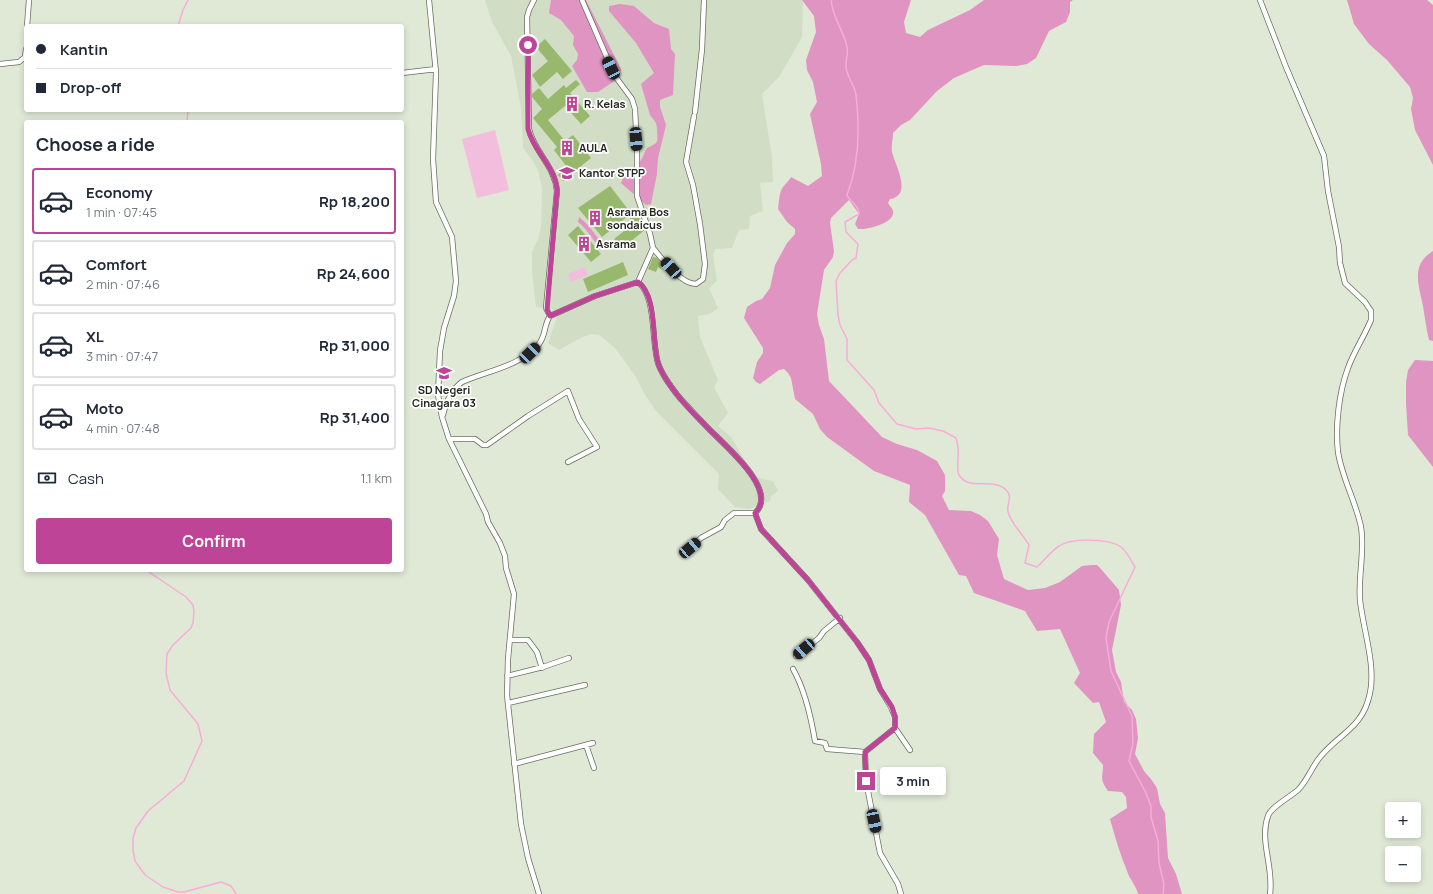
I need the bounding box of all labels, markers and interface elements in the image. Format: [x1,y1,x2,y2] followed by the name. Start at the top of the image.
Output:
[519,36,537,54] route start
[60,39,108,60] text: Kantin
[600,55,622,81] car
[60,77,121,98] text: Drop-off
[563,95,581,113] building icon: R. Kelas
[584,96,626,111] place label: R. Kelas
[629,127,643,151] car
[36,132,155,156] text: Choose a ride
[558,139,576,157] building icon: AULA
[579,140,608,155] place label: AULA
[558,164,576,182] school or university icon: Kantor STPP
[579,165,645,180] place label: Kantor STPP
[86,182,153,203] text: Economy
[38,183,74,219] icon: car
[319,191,390,212] text: Rp 18,200
[86,203,157,221] text: 1 min · 07:45
[607,204,669,232] place label: Asrama Bos sondaicus
[586,209,604,227] building icon: Asrama Bos sondaicus
[575,235,593,253] building icon: Asrama
[596,236,636,251] place label: Asrama
[86,254,147,275] text: Comfort
[38,255,74,291] icon: car
[659,255,683,281] car
[317,263,390,284] text: Rp 24,600
[86,275,160,293] text: 2 min · 07:46
[86,326,104,347] text: XL
[38,327,74,363] icon: car
[319,335,390,356] text: Rp 31,000
[517,340,543,366] car
[86,347,158,365] text: 3 min · 07:47
[435,364,453,382] school or university icon: SD Negeri Cinagara 03
[412,382,476,410] place label: SD Negeri Cinagara 03
[86,398,123,419] text: Moto
[38,399,74,435] icon: car
[320,407,390,428] text: Rp 31,400
[86,419,160,437] text: 4 min · 07:48
[36,467,58,489] icon: cash
[68,468,104,489] text: Cash
[361,469,392,487] text: 1.1 km
[36,518,392,564] button: Confirm
[677,536,703,560] car
[791,637,817,661] car
[880,767,946,795] callout: 3 min
[857,772,875,790] route end
[896,772,930,790] text: 3 min
[1385,802,1421,882] map controls
[1385,802,1421,838] button: +
[866,808,882,834] car
[1385,846,1421,882] button: −

